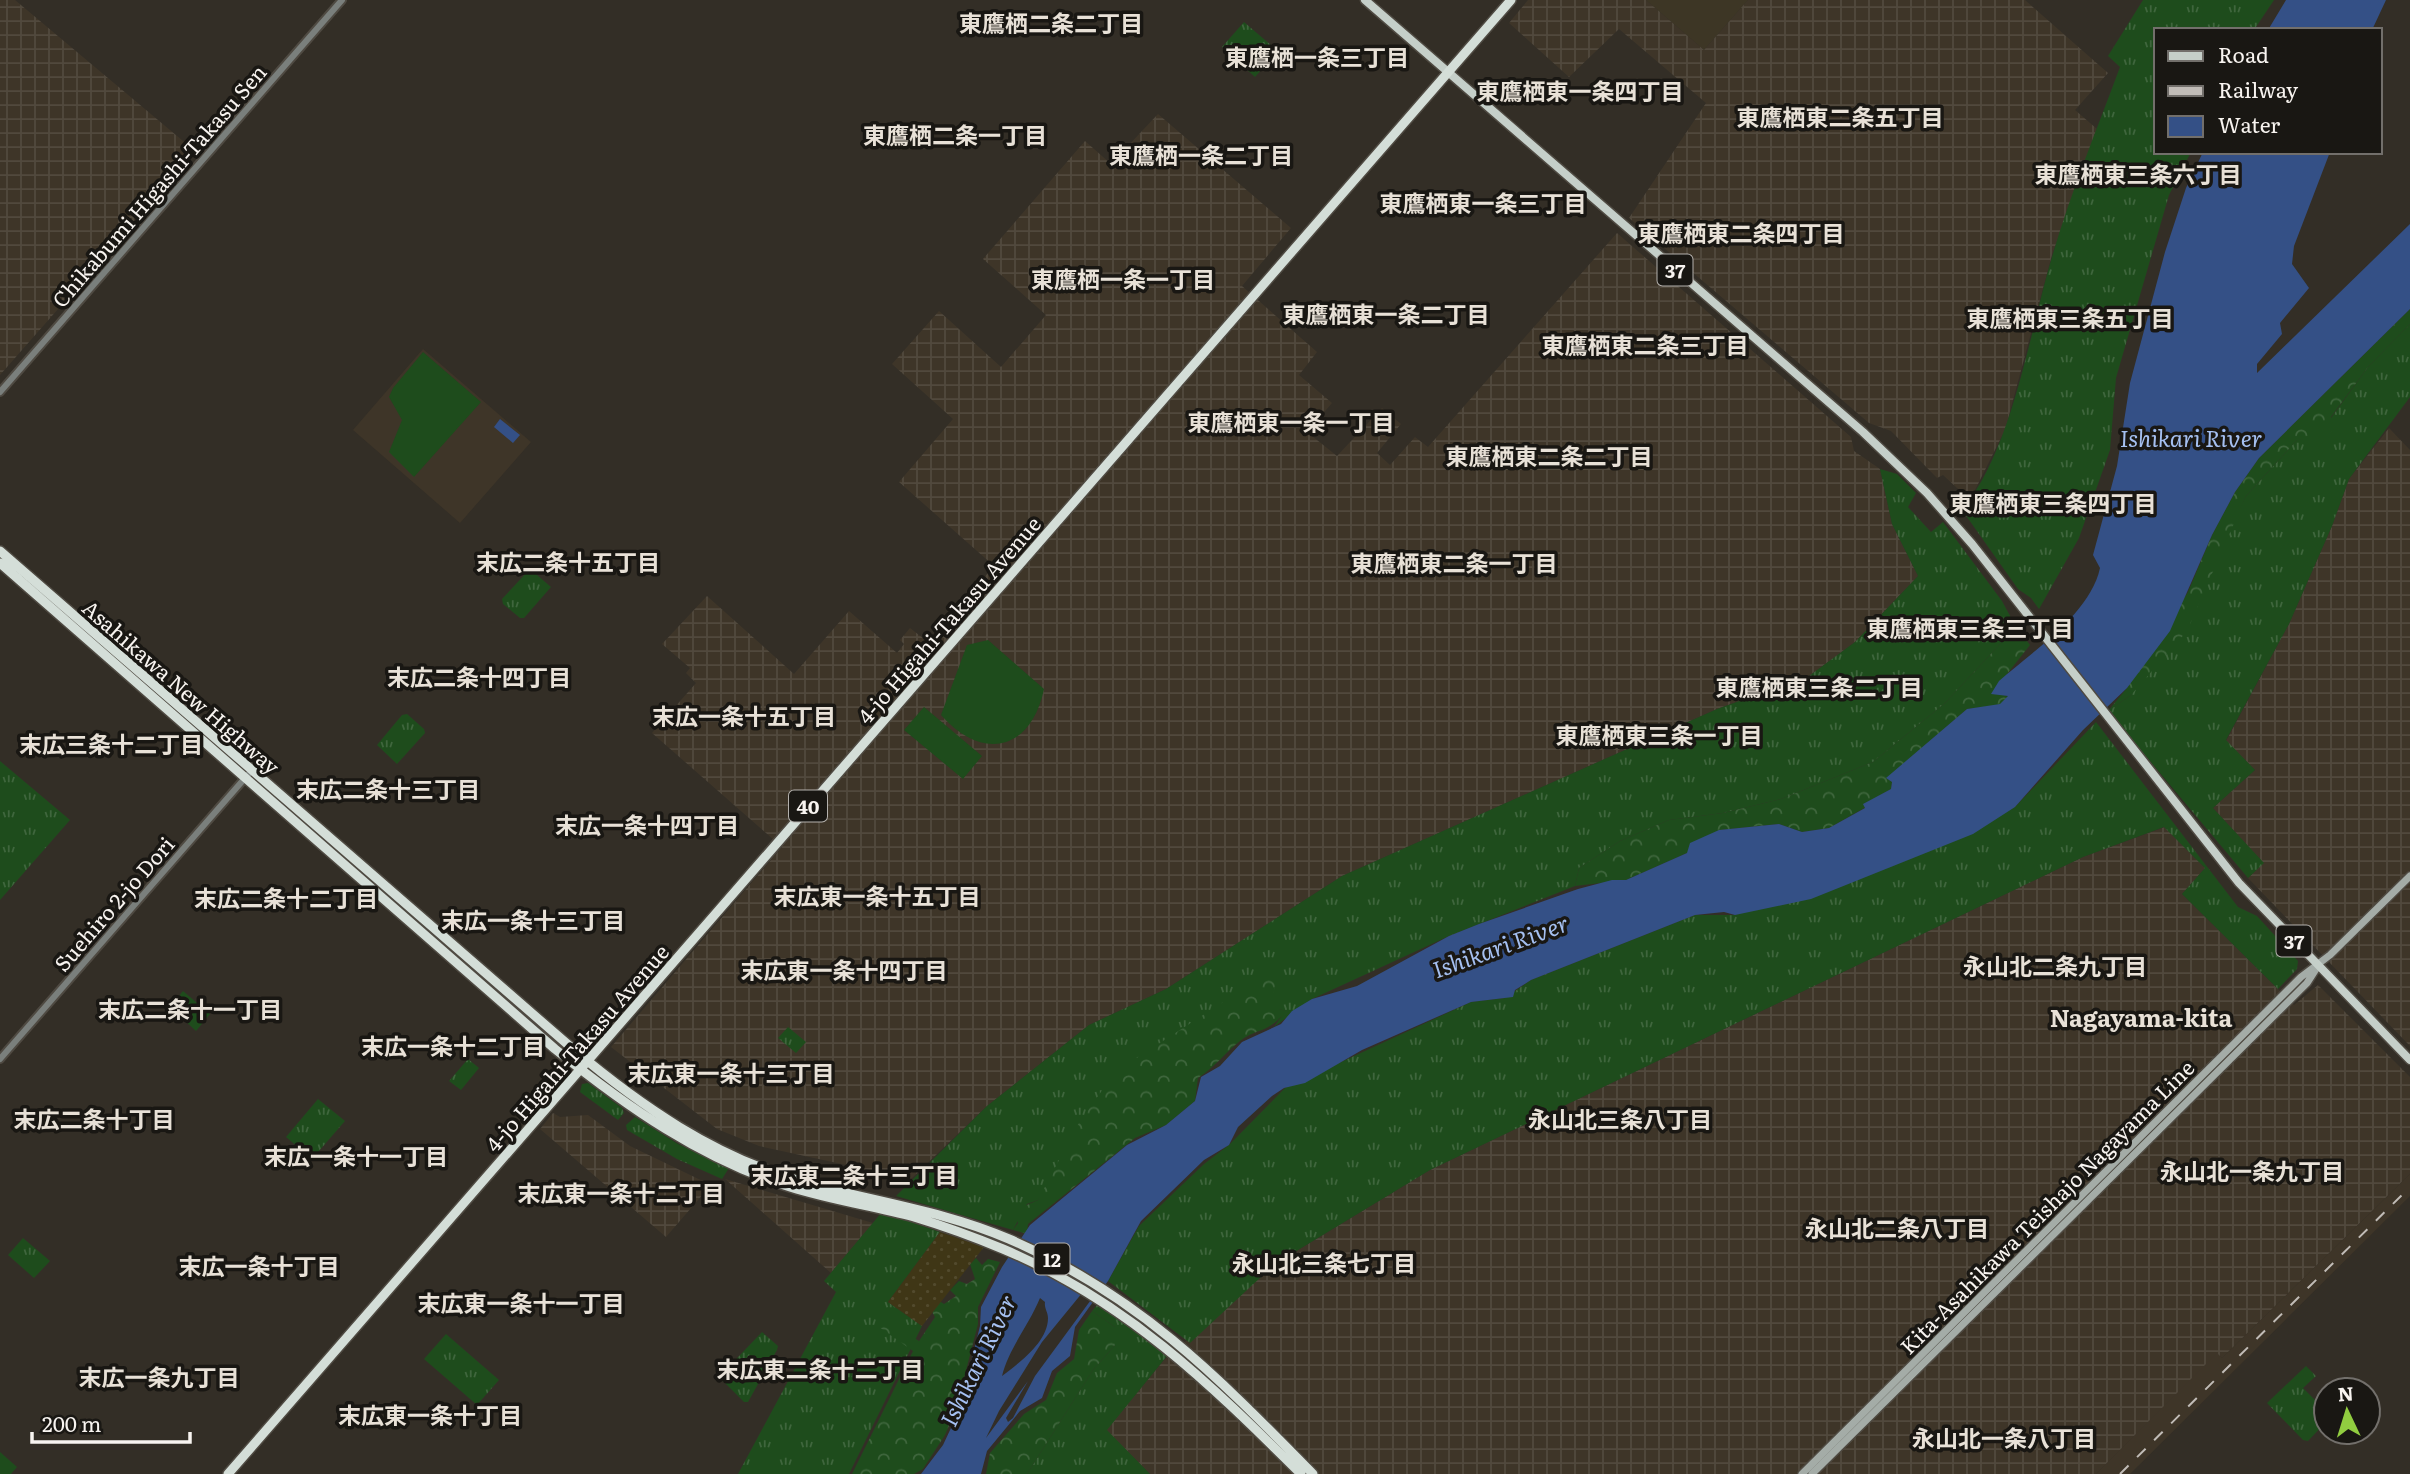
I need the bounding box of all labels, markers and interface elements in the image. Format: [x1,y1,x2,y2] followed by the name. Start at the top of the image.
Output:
[959,5,1143,39] district label: 東鷹栖二条二丁目
[2154,28,2382,154] legend
[2218,38,2269,69] text: Road
[1225,39,1409,73] district label: 東鷹栖一条三丁目
[44,57,273,313] street label: Chikabumi Higashi-Takasu Sen
[1477,73,1684,107] district label: 東鷹栖東一条四丁目
[2218,73,2299,104] text: Railway
[1737,99,1944,133] district label: 東鷹栖東二条五丁目
[2218,108,2280,139] text: Water
[863,117,1047,151] district label: 東鷹栖二条一丁目
[1109,137,1293,171] district label: 東鷹栖一条二丁目
[2035,156,2242,190] district label: 東鷹栖東三条六丁目
[1380,185,1587,219] district label: 東鷹栖東一条三丁目
[1638,215,1845,249] district label: 東鷹栖東二条四丁目
[1658,254,1692,286] road number: 37
[1031,261,1215,295] district label: 東鷹栖一条一丁目
[1283,296,1490,330] district label: 東鷹栖東一条二丁目
[1967,300,2174,334] district label: 東鷹栖東三条五丁目
[1542,327,1749,361] district label: 東鷹栖東二条三丁目
[1188,404,1395,438] district label: 東鷹栖東一条一丁目
[2120,420,2262,454] water label: Ishikari River
[1446,438,1653,472] district label: 東鷹栖東二条二丁目
[1950,485,2157,519] district label: 東鷹栖東三条四丁目
[849,508,1047,730] street label: 4-jo Higahi-Takasu Avenue
[476,544,660,578] district label: 末広二条十五丁目
[1351,545,1558,579] district label: 東鷹栖東二条一丁目
[76,591,288,781] street label: Asahikawa New Highway
[1867,610,2074,644] district label: 東鷹栖東三条三丁目
[387,659,571,693] district label: 末広二条十四丁目
[1716,669,1923,703] district label: 東鷹栖東三条二丁目
[652,698,836,732] district label: 末広一条十五丁目
[1556,717,1763,751] district label: 東鷹栖東三条一丁目
[19,726,203,760] district label: 末広三条十二丁目
[296,771,480,805] district label: 末広二条十三丁目
[789,790,827,821] road number: 40
[555,807,739,841] district label: 末広一条十四丁目
[46,829,180,977] street label: Suehiro 2-jo Dori
[774,878,981,912] district label: 末広東一条十五丁目
[194,880,378,914] district label: 末広二条十二丁目
[441,902,625,936] district label: 末広一条十三丁目
[1427,905,1573,985] water label: Ishikari River
[2276,925,2312,956] road number: 37
[477,936,675,1158] street label: 4-jo Higahi-Takasu Avenue
[1963,948,2147,982] district label: 永山北二条九丁目
[741,952,948,986] district label: 末広東一条十四丁目
[98,991,282,1025] district label: 末広二条十一丁目
[2050,999,2232,1034] district label: Nagayama-kita
[361,1028,545,1062] district label: 末広一条十二丁目
[1892,1052,2200,1360] street label: Kita-Asahikawa Teishajo Nagayama Line
[628,1055,835,1089] district label: 末広東一条十三丁目
[14,1101,175,1135] district label: 末広二条十丁目
[1528,1101,1712,1135] district label: 永山北三条八丁目
[264,1138,448,1172] district label: 末広一条十一丁目
[2160,1153,2344,1187] district label: 永山北一条九丁目
[751,1157,958,1191] district label: 末広東二条十三丁目
[518,1175,725,1209] district label: 末広東一条十二丁目
[1805,1210,1989,1244] district label: 永山北二条八丁目
[1034,1244,1070,1274] road number: 12
[1232,1245,1416,1279] district label: 永山北三条七丁目
[179,1248,340,1282] district label: 末広一条十丁目
[418,1285,625,1319] district label: 末広東一条十一丁目
[930,1288,1024,1432] water label: Ishikari River
[717,1351,924,1385] district label: 末広東二条十二丁目
[79,1359,240,1393] district label: 末広一条九丁目
[2312,1376,2382,1446] north arrow
[2337,1379,2355,1408] text: N
[338,1397,522,1431] district label: 末広東一条十丁目
[32,1400,189,1444] scale bar
[42,1407,102,1438] text: 200 m
[1912,1420,2096,1454] district label: 永山北一条八丁目

